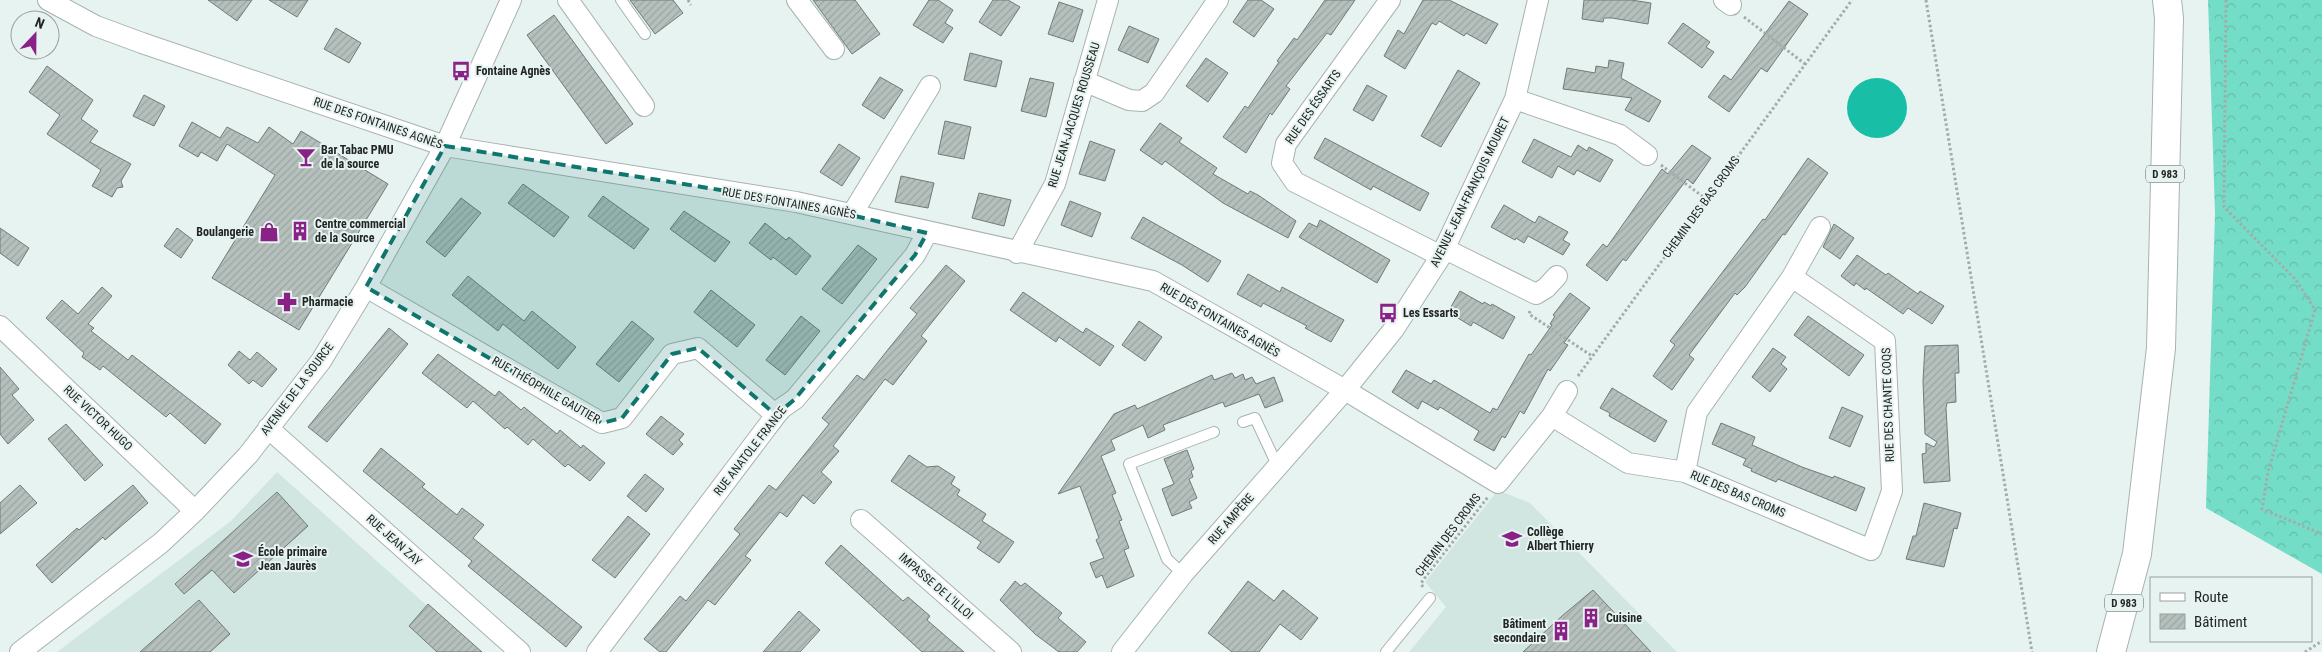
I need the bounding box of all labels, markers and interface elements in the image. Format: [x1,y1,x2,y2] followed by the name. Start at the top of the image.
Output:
[10,10,60,60] north arrow
[33,14,47,32] text: N
[1045,40,1103,189] street label: RUE JEAN-JACQUES ROUSSEAU
[450,60,472,82] bus stop icon: Fontaine Agnès
[476,64,551,78] place label: Fontaine Agnès
[1281,67,1344,147] street label: RUE DES ÉSSARTS
[312,93,445,152] street label: RUE DES FONTAINES AGNÈS
[1427,115,1513,269] street label: AVENUE JEAN-FRANÇOIS MOURET
[321,143,394,171] place label: Bar Tabac PMU de la source
[295,146,317,168] bar icon: Bar Tabac PMU de la source
[1659,153,1743,261] street label: CHEMIN DES BAS CROMS
[2146,165,2184,182] road number: D 983
[721,183,857,222] street label: RUE DES FONTAINES AGNÈS
[315,217,406,245] place label: Centre commercial de la Source
[289,220,311,242] building icon: Centre commercial de la Source
[258,221,280,243] shop icon: Boulangerie
[196,225,254,239] place label: Boulangerie
[1158,279,1283,360] street label: RUE DES FONTAINES AGNÈS
[276,291,298,313] pharmacy icon: Pharmacie
[302,295,353,309] place label: Pharmacie
[1377,302,1399,324] bus stop icon: Les Essarts
[1403,306,1459,320] place label: Les Essarts
[258,340,336,438] street label: AVENUE DE LA SOURCE
[1879,348,1897,462] street label: RUE DES CHANTE COQS
[490,353,603,427] street label: RUE THÉOPHILE GAUTIER
[61,382,135,454] street label: RUE VICTOR HUGO
[711,404,789,498] street label: RUE ANATOLE FRANCE
[1688,468,1788,520] street label: RUE DES BAS CROMS
[1204,490,1257,547] street label: RUE AMPÈRE
[1412,491,1484,579] street label: CHEMIN DES CROMS
[363,511,425,569] street label: RUE JEAN ZAY
[1527,525,1594,553] place label: Collège Albert Thierry
[1501,528,1523,550] school or university icon: Collège Albert Thierry
[258,544,327,573] place label: École primaire Jean Jaurès
[232,548,254,570] school or university icon: École primaire Jean Jaurès
[896,550,976,622] street label: IMPASSE DE L'ILLOI
[2150,577,2312,642] legend
[2194,588,2228,606] text: Route
[2105,594,2143,612] road number: D 983
[1580,607,1602,629] building icon: Cuisine
[1606,611,1642,625] place label: Cuisine
[2194,613,2247,631] text: Bâtiment
[1493,617,1546,645] place label: Bâtiment secondaire
[1550,620,1572,642] building icon: Bâtiment secondaire

